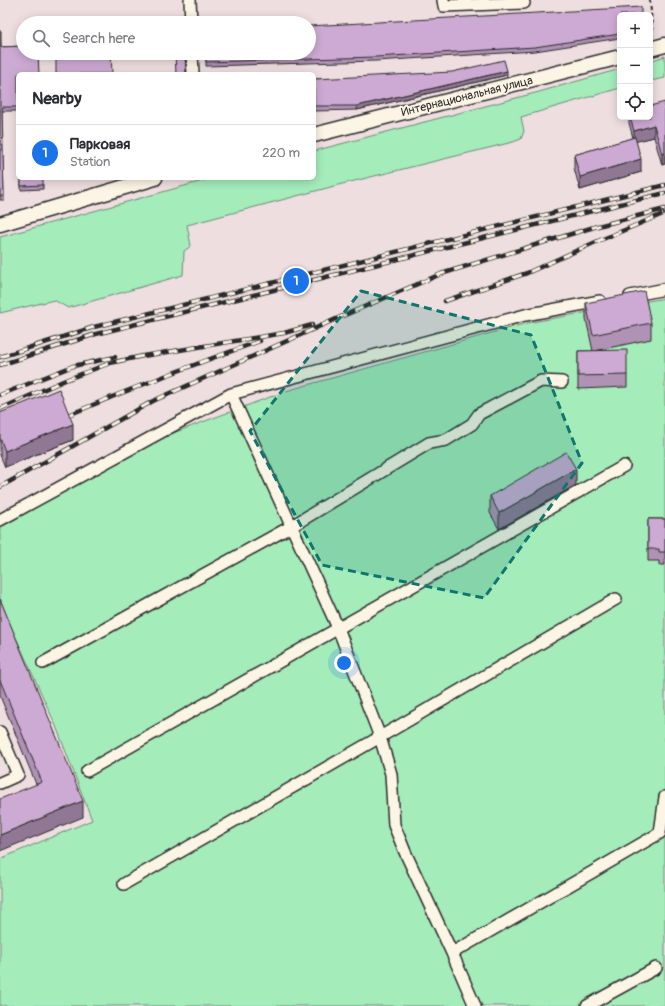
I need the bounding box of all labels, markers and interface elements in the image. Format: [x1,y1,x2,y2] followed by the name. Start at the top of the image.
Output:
[617,12,653,120] map controls
[617,12,653,48] button: +
[16,16,316,60] search box
[30,27,52,49] icon: search
[62,29,135,48] text: Search here
[617,48,653,84] button: −
[400,73,535,120] street label: Интернациональная улица
[617,84,653,120] button: locate
[32,88,81,109] text: Nearby
[70,135,130,154] text: Парковая
[42,145,48,161] text: 1
[262,145,300,161] text: 220 m
[70,154,110,170] text: Station
[283,266,309,296] pin: 1
[334,653,354,673] your location

